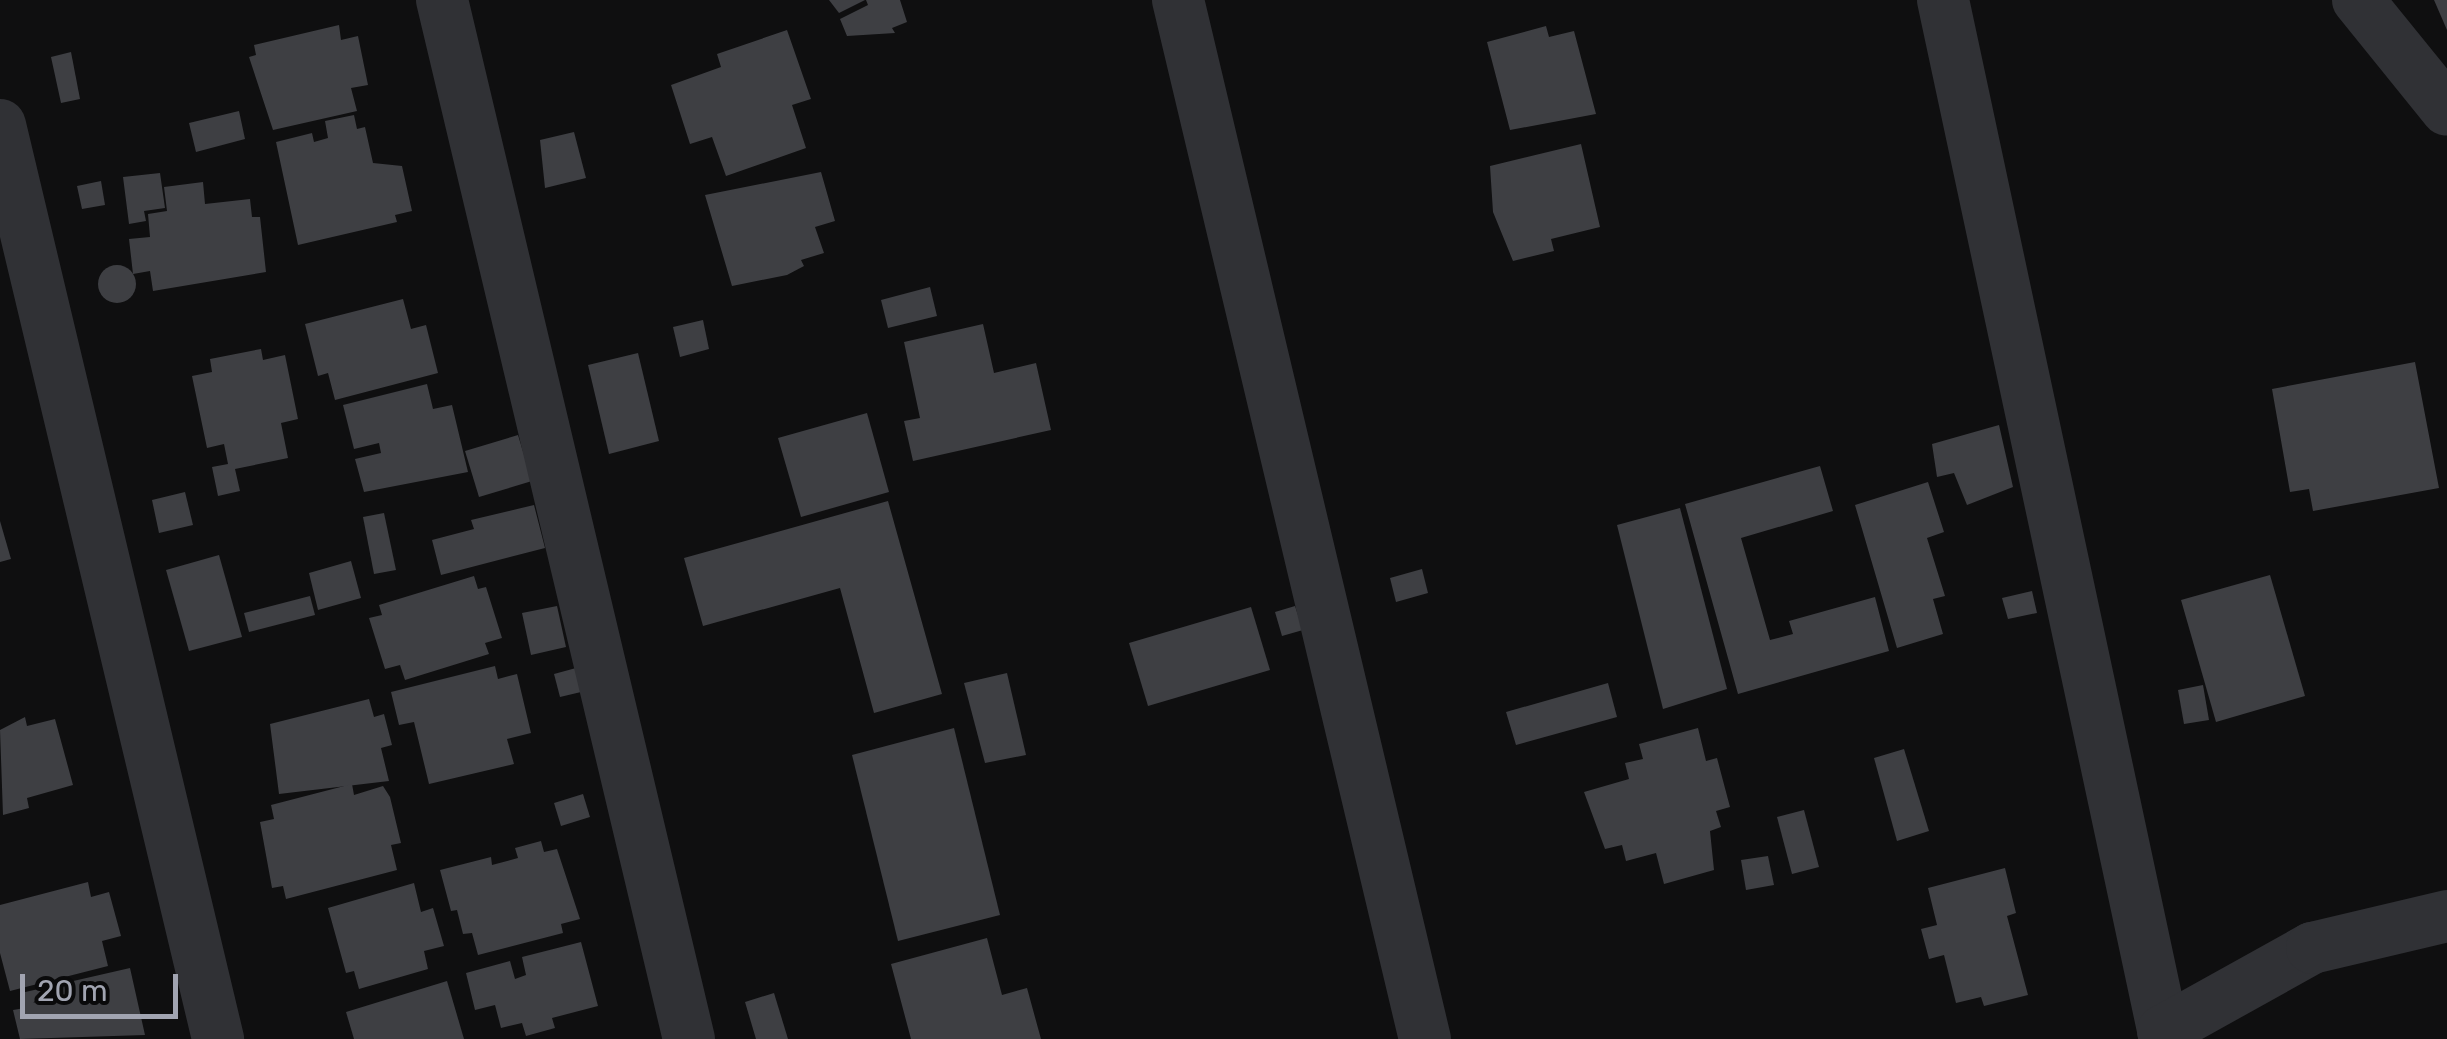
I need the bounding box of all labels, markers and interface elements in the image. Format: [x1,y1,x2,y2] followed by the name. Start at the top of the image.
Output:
[25,954,182,1016] scale bar
[37,973,108,1009] text: 20 m

